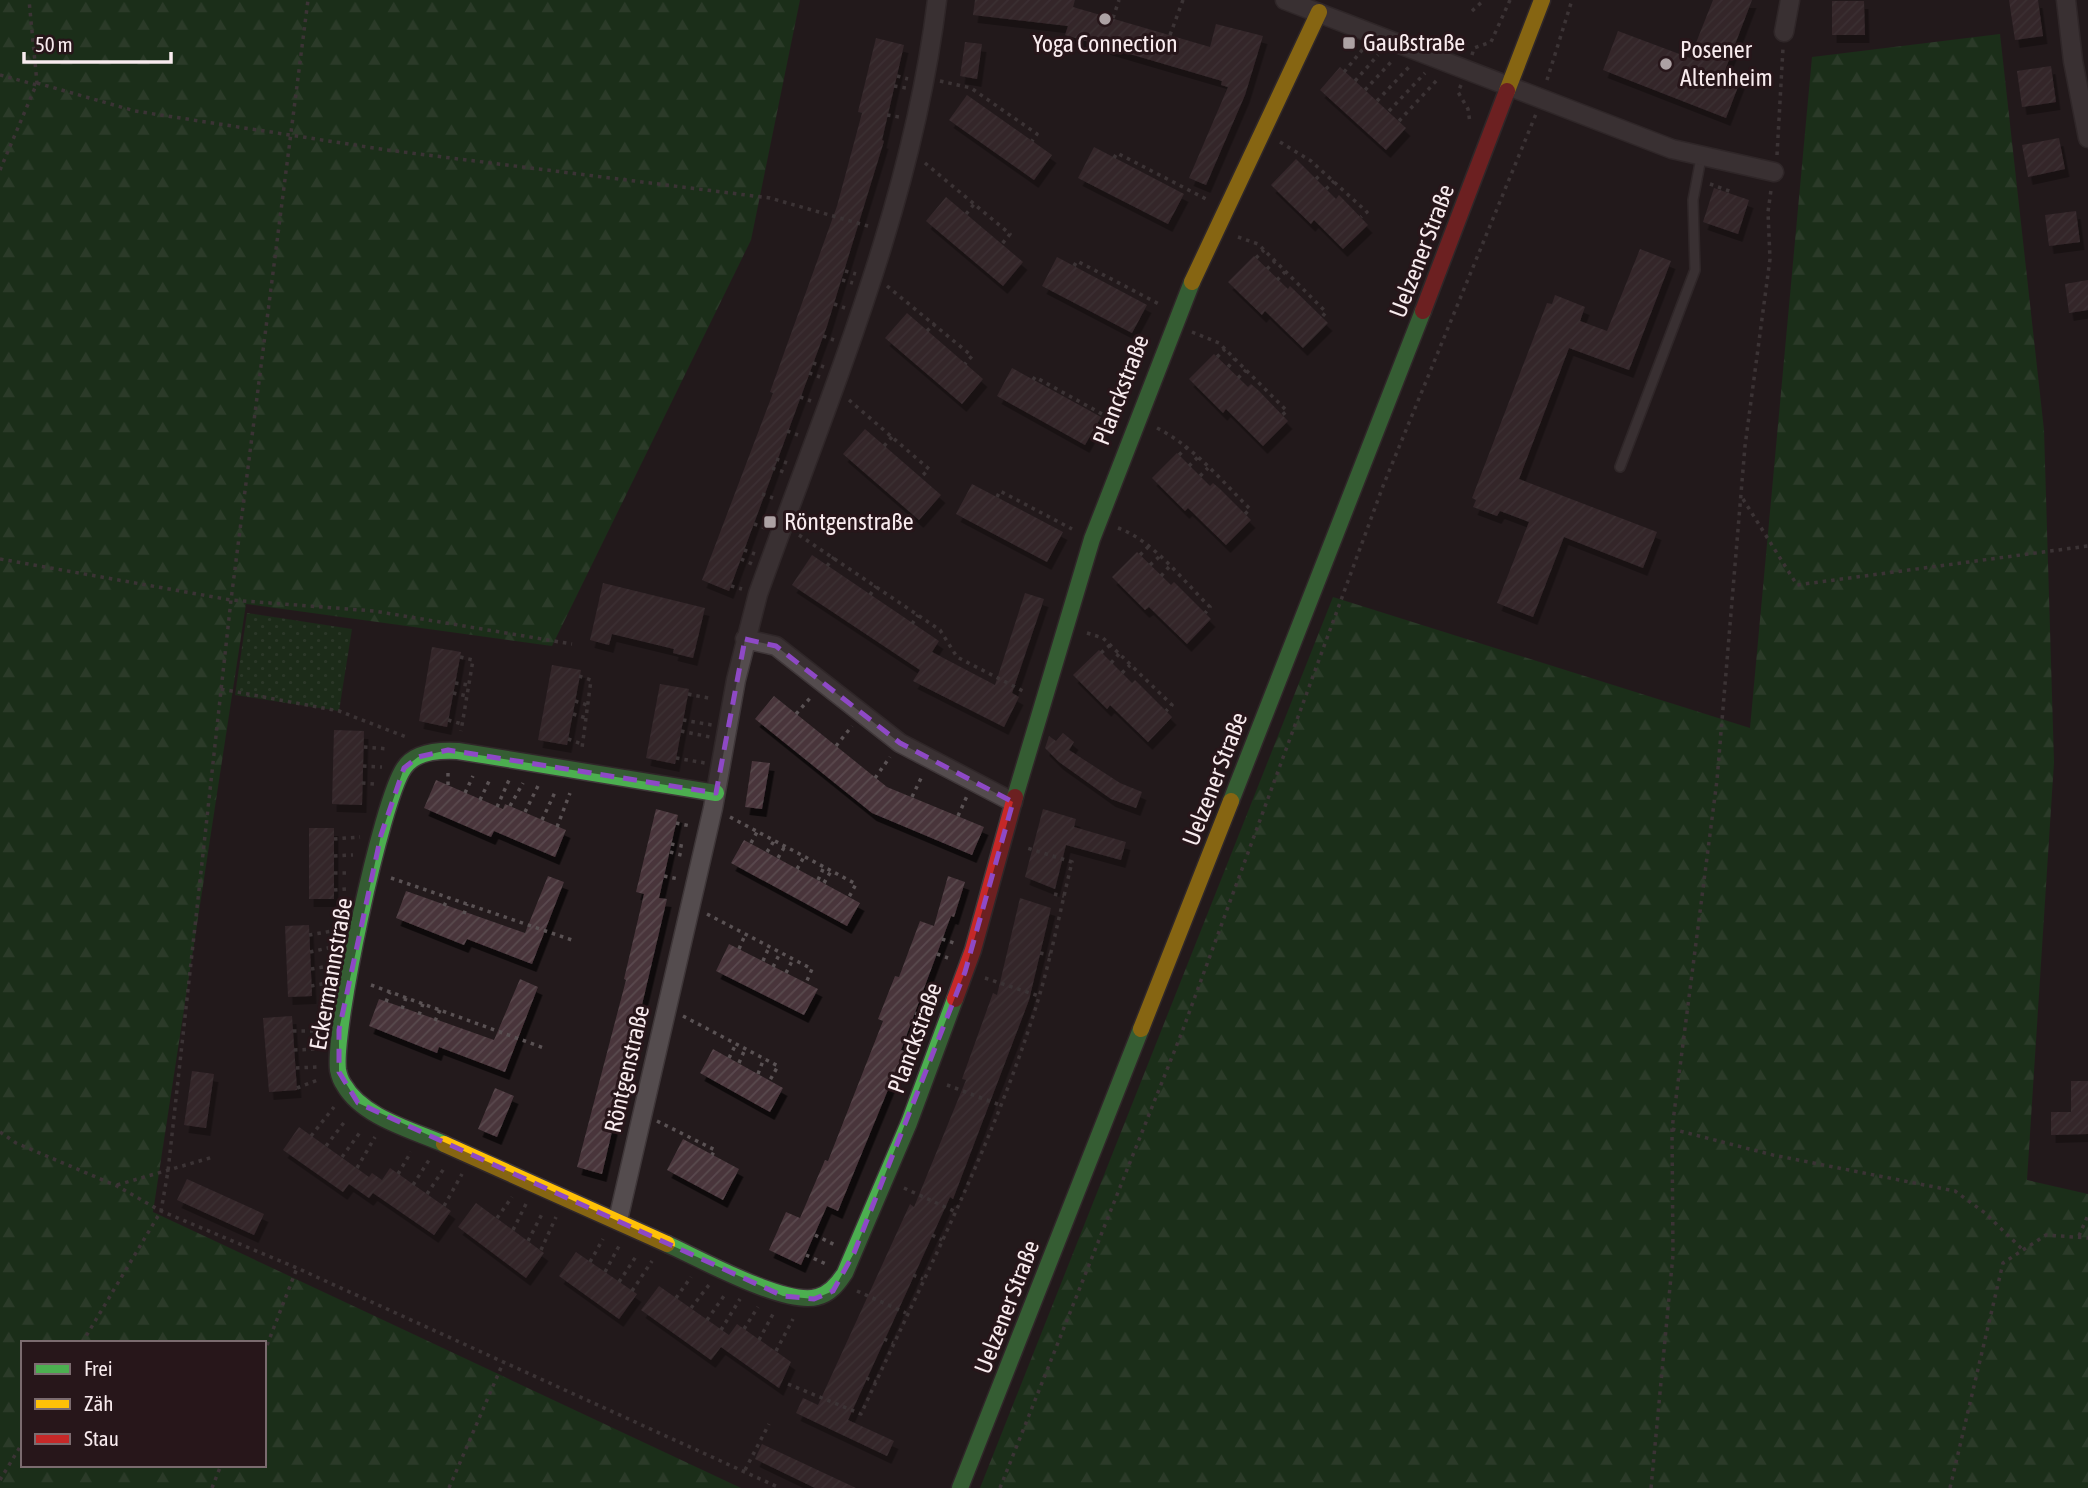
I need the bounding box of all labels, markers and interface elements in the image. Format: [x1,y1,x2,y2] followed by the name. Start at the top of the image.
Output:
[1097,11,1113,27] marker: Yoga Connection
[24,21,172,65] scale bar
[1363,29,1465,56] place label: Gaußstraße
[1032,30,1178,57] place label: Yoga Connection
[35,32,73,56] text: 50 m
[1341,35,1357,51] marker: Gaußstraße
[1680,36,1773,91] place label: Posener Altenheim
[1658,56,1674,72] marker: Posener Altenheim
[1384,180,1459,321] street label: Uelzener Straße
[1087,331,1154,449] street label: Planckstraße
[784,508,914,535] place label: Röntgenstraße
[762,514,778,530] marker: Röntgenstraße
[1177,708,1252,849] street label: Uelzener Straße
[304,896,357,1052] street label: Eckermannstraße
[882,979,947,1097] street label: Planckstraße
[599,1003,654,1135] street label: Röntgenstraße
[969,1236,1044,1377] street label: Uelzener Straße
[21,1341,266,1467] legend
[84,1356,113,1380] text: Frei
[84,1391,113,1415] text: Zäh
[84,1426,119,1450] text: Stau

